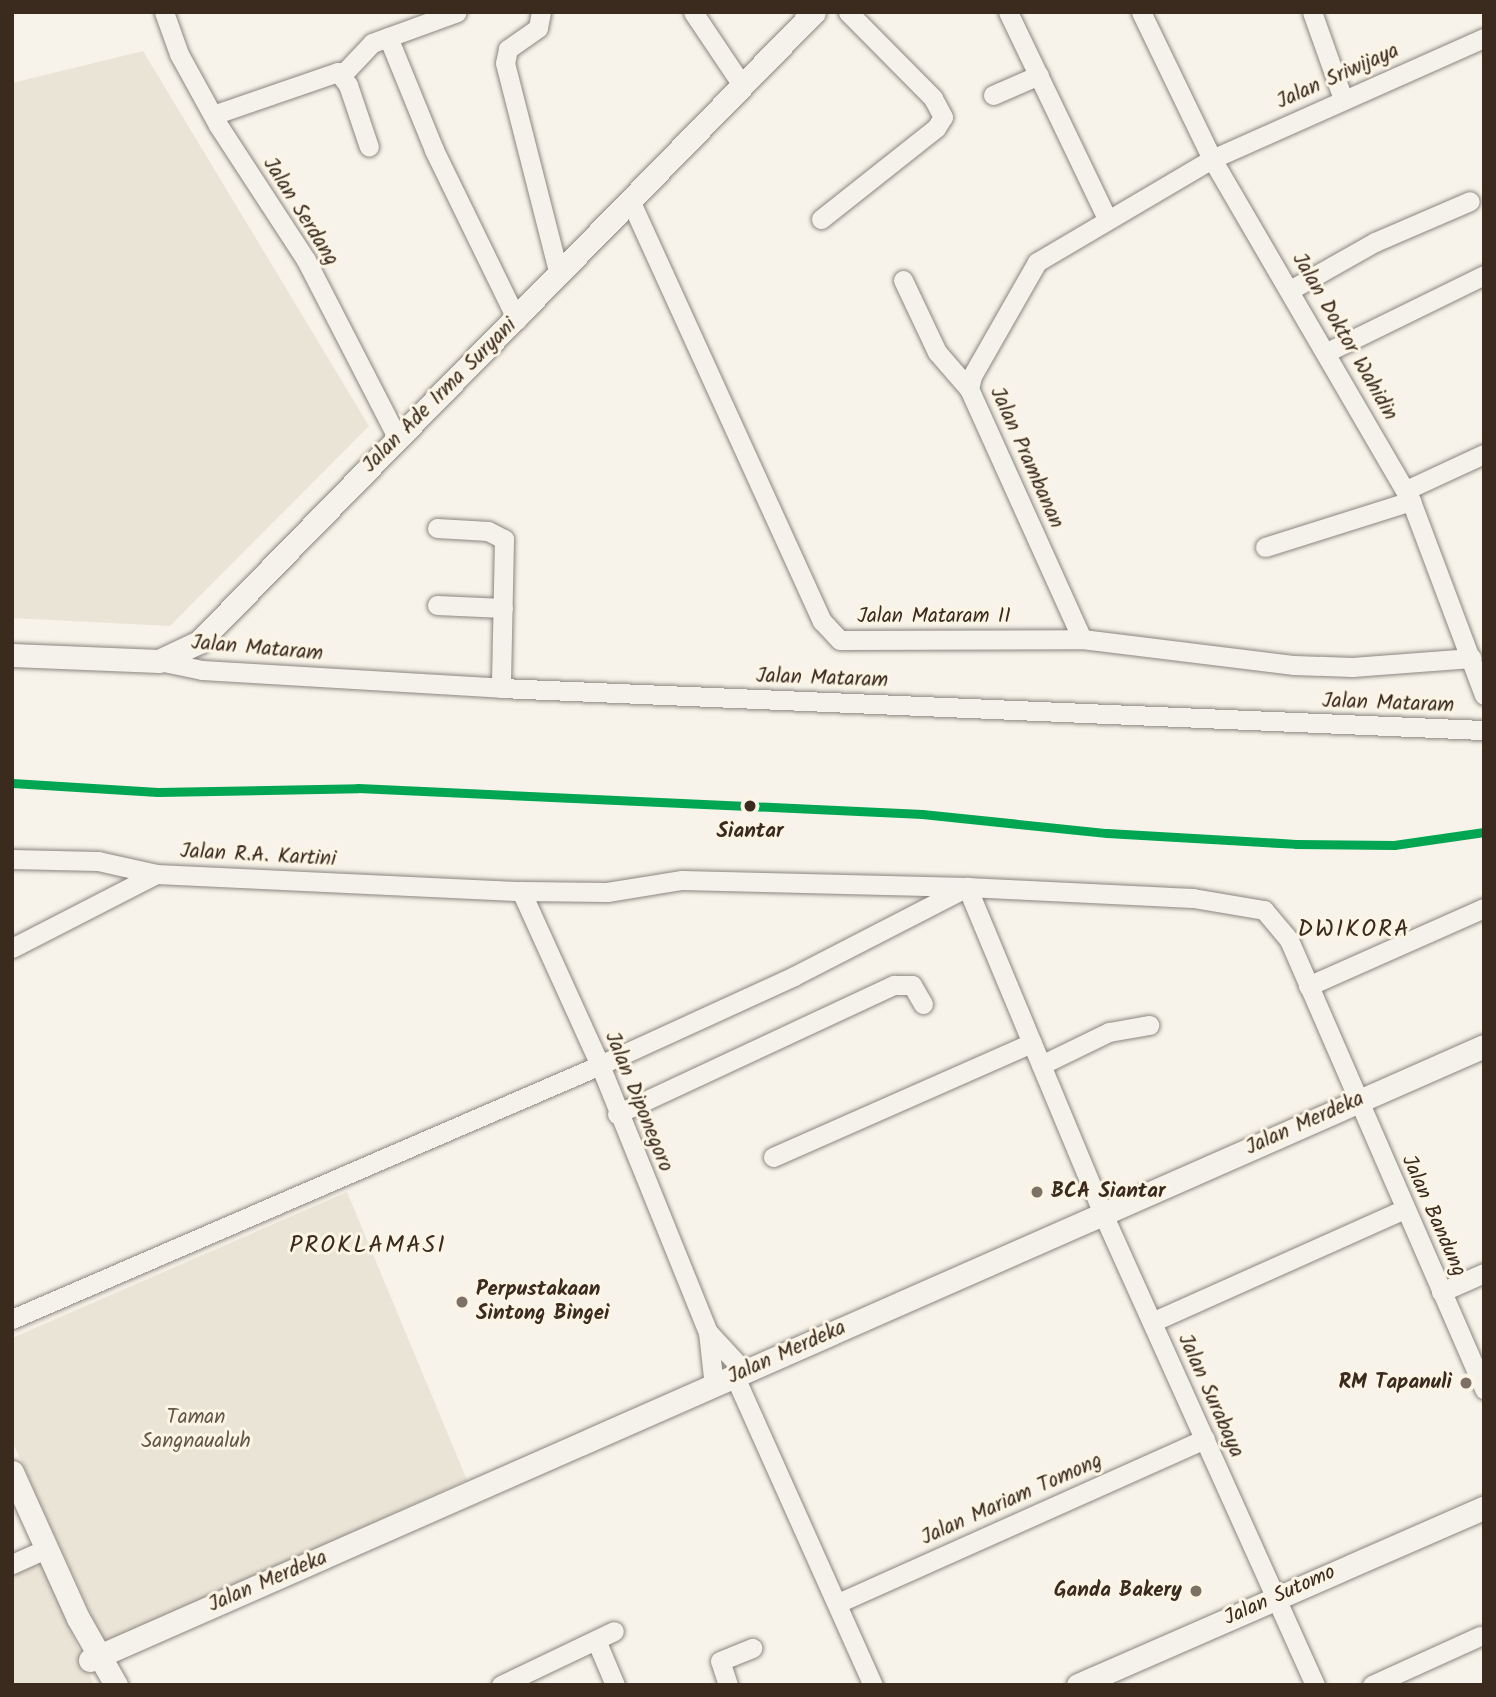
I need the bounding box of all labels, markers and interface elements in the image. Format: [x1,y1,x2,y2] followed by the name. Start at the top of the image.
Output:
[1273,39,1403,115] street label: Jalan Sriwijaya
[257,153,343,271] street label: Jalan Serdang
[1286,249,1402,425] street label: Jalan Doktor Wahidin
[358,314,522,478] street label: Jalan Ade Irma Suryani
[984,383,1068,533] street label: Jalan Prambanan
[857,604,1011,630] street label: Jalan Mataram II
[190,631,324,667] street label: Jalan Mataram
[756,664,888,694] street label: Jalan Mataram
[1322,689,1454,719] street label: Jalan Mataram
[739,795,761,817] marker: Siantar
[716,819,784,845] place label: Siantar
[179,839,337,873] street label: Jalan R.A. Kartini
[1298,916,1410,944] district label: DWIKORA
[598,1028,678,1176] street label: Jalan Diponegoro
[1242,1087,1368,1161] street label: Jalan Merdeka
[1395,1151,1471,1281] street label: Jalan Bandung
[1051,1179,1166,1205] place label: BCA Siantar
[1029,1184,1045,1200] marker: BCA Siantar
[291,1232,445,1260] district label: PROKLAMASI
[476,1277,610,1327] place label: Perpustakaan Sintong Bingei
[454,1294,470,1310] marker: Perpustakaan Sintong Bingei
[724,1316,850,1390] street label: Jalan Merdeka
[1171,1330,1249,1462] street label: Jalan Surabaya
[1338,1370,1452,1396] place label: RM Tapanuli
[1458,1375,1474,1391] marker: RM Tapanuli
[141,1405,251,1455] park label: Taman Sangnaualuh
[917,1449,1107,1551] street label: Jalan Mariam Tomong
[205,1546,331,1618] street label: Jalan Merdeka
[1220,1560,1340,1632] street label: Jalan Sutomo
[1054,1578,1182,1604] place label: Ganda Bakery
[1188,1583,1204,1599] marker: Ganda Bakery

